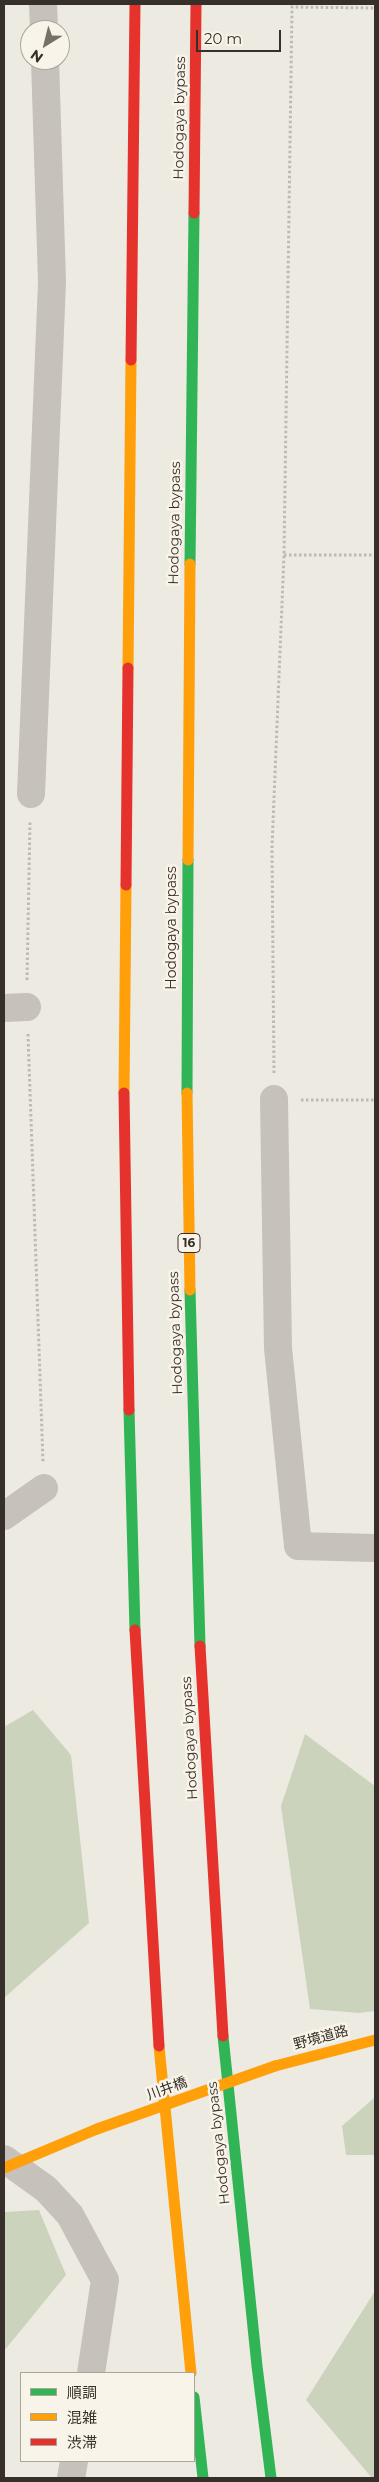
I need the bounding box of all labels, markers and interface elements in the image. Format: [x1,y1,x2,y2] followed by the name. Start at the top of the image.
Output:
[20,20,70,70] north arrow
[199,20,284,52] scale bar
[204,29,242,48] text: 20 m
[27,46,47,67] text: N
[171,56,189,180] street label: Hodogaya bypass
[166,461,184,585] street label: Hodogaya bypass
[164,866,180,990] street label: Hodogaya bypass
[178,1234,200,1252] road number: 16
[165,1271,187,1395] street label: Hodogaya bypass
[178,1676,202,1800] street label: Hodogaya bypass
[292,2023,350,2053] street label: 野境道路
[144,2074,190,2104] street label: 川井橋
[204,2081,234,2205] street label: Hodogaya bypass
[20,2372,195,2462] legend
[67,2383,97,2402] text: 順調
[67,2408,97,2427] text: 混雑
[67,2433,97,2452] text: 渋滞

